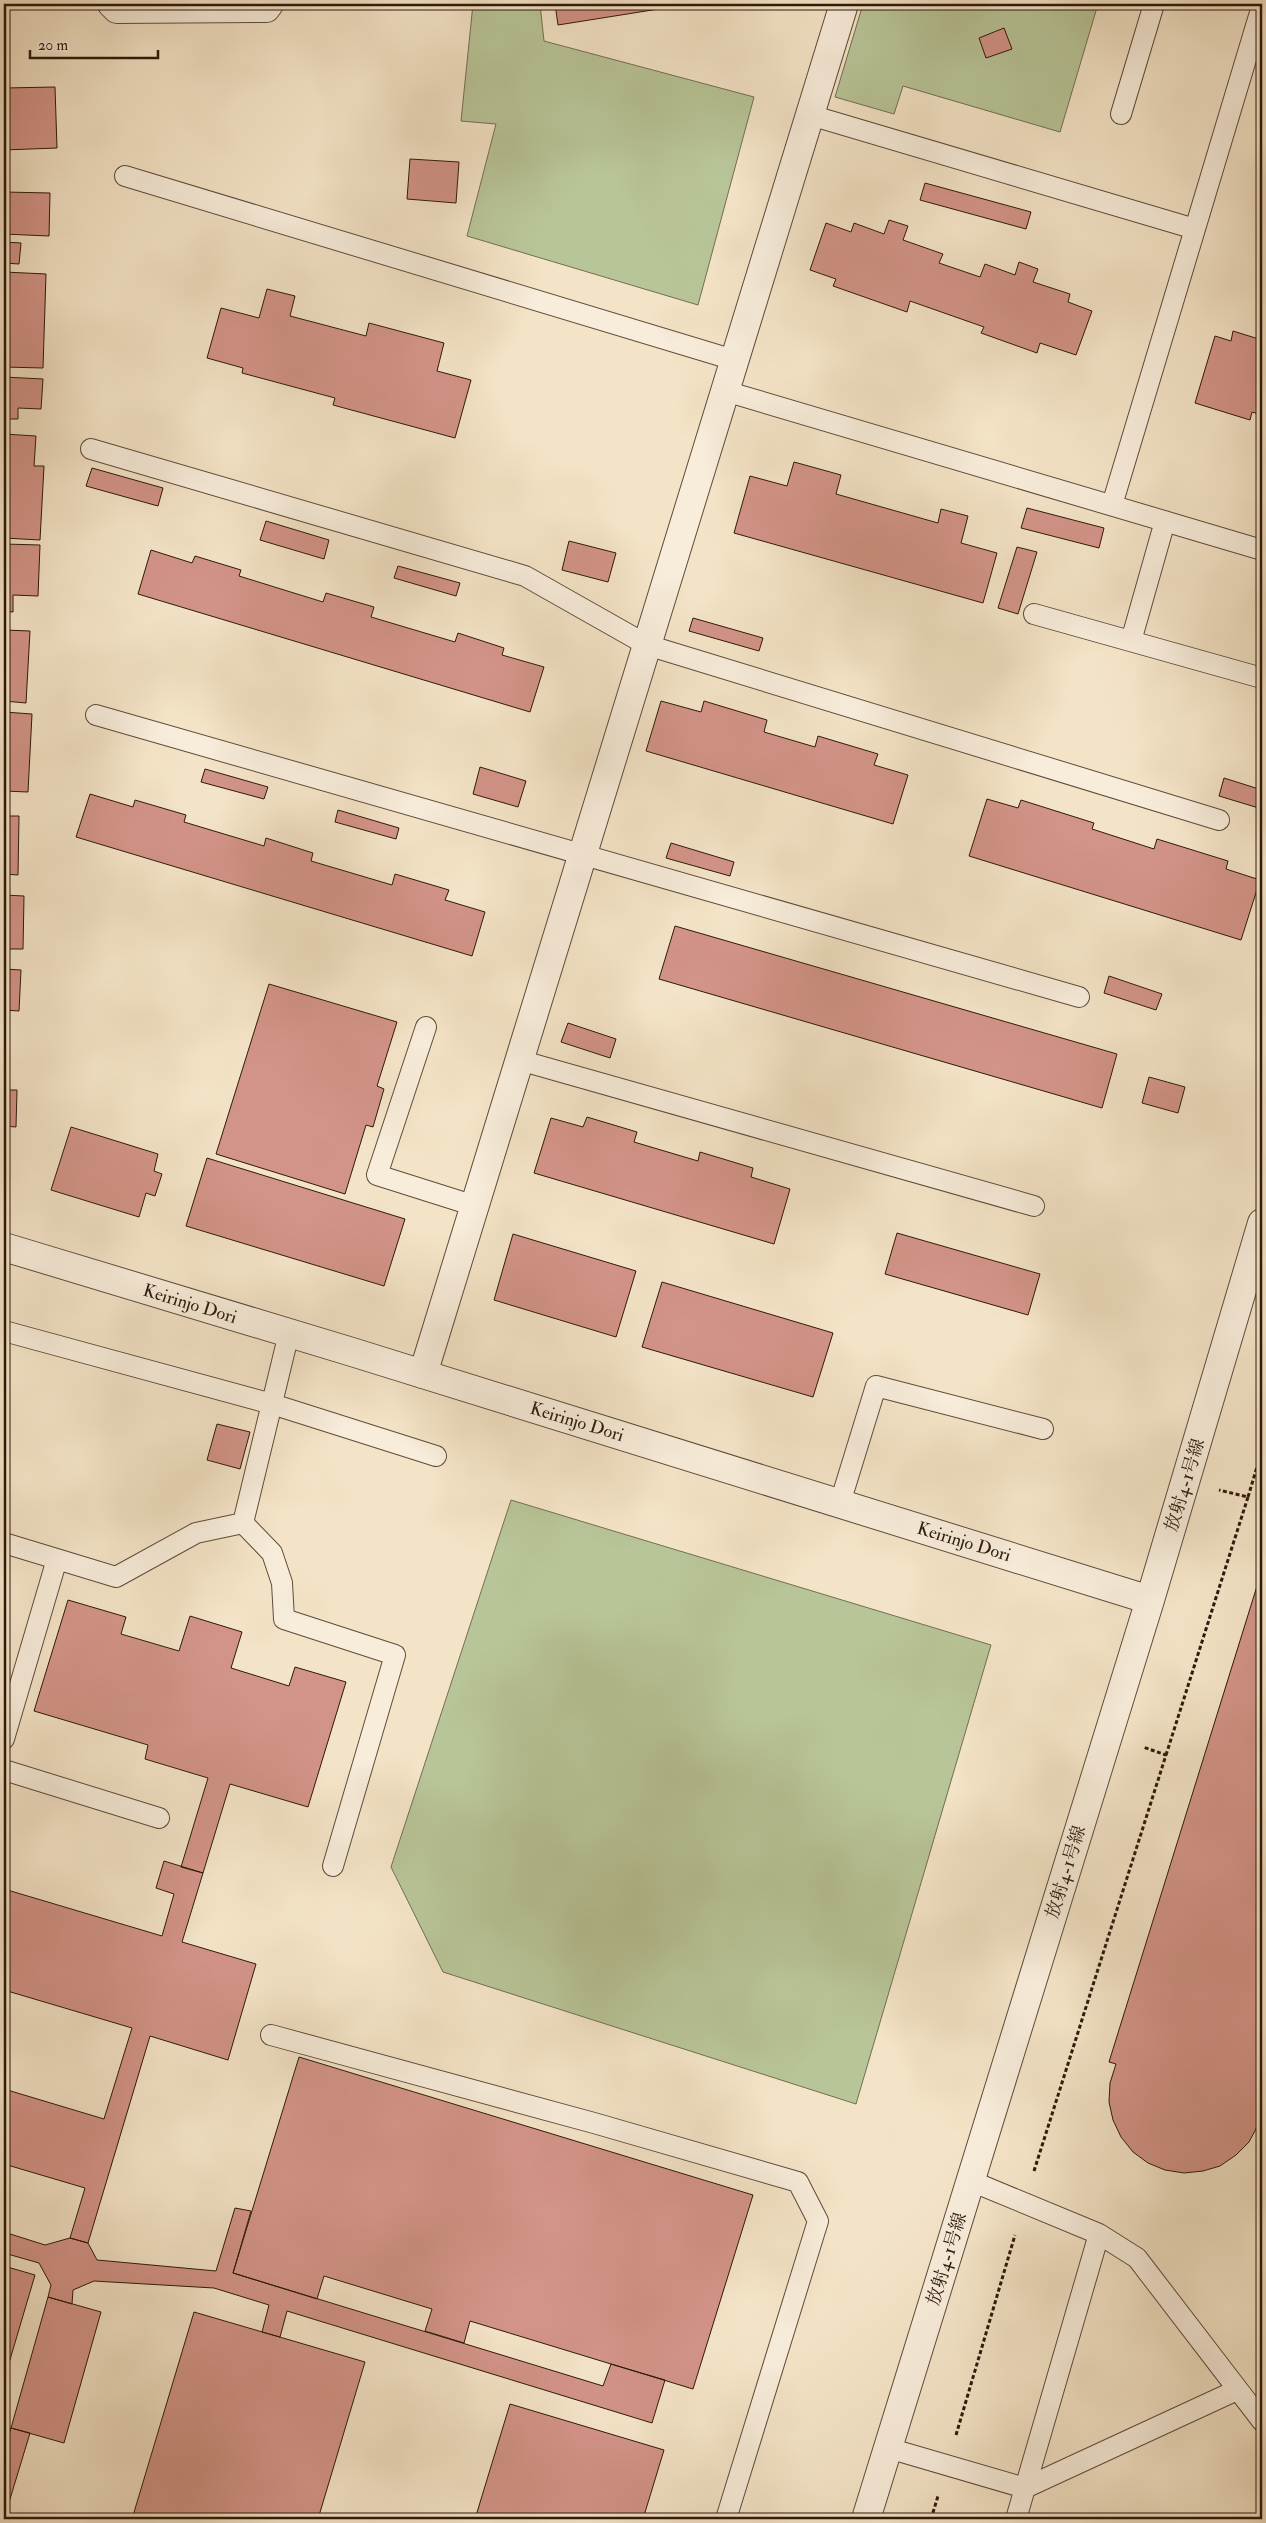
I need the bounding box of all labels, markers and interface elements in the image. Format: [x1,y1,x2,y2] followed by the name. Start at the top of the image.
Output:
[30,28,158,60] scale bar
[38,36,68,55] text: 20 m
[140,1279,240,1329] street label: Keirinjo Dori
[527,1397,627,1447] street label: Keirinjo Dori
[1160,1436,1210,1534] street label: 放射4-1号線
[914,1517,1014,1567] street label: Keirinjo Dori
[1041,1823,1091,1921] street label: 放射4-1号線
[922,2210,972,2308] street label: 放射4-1号線

